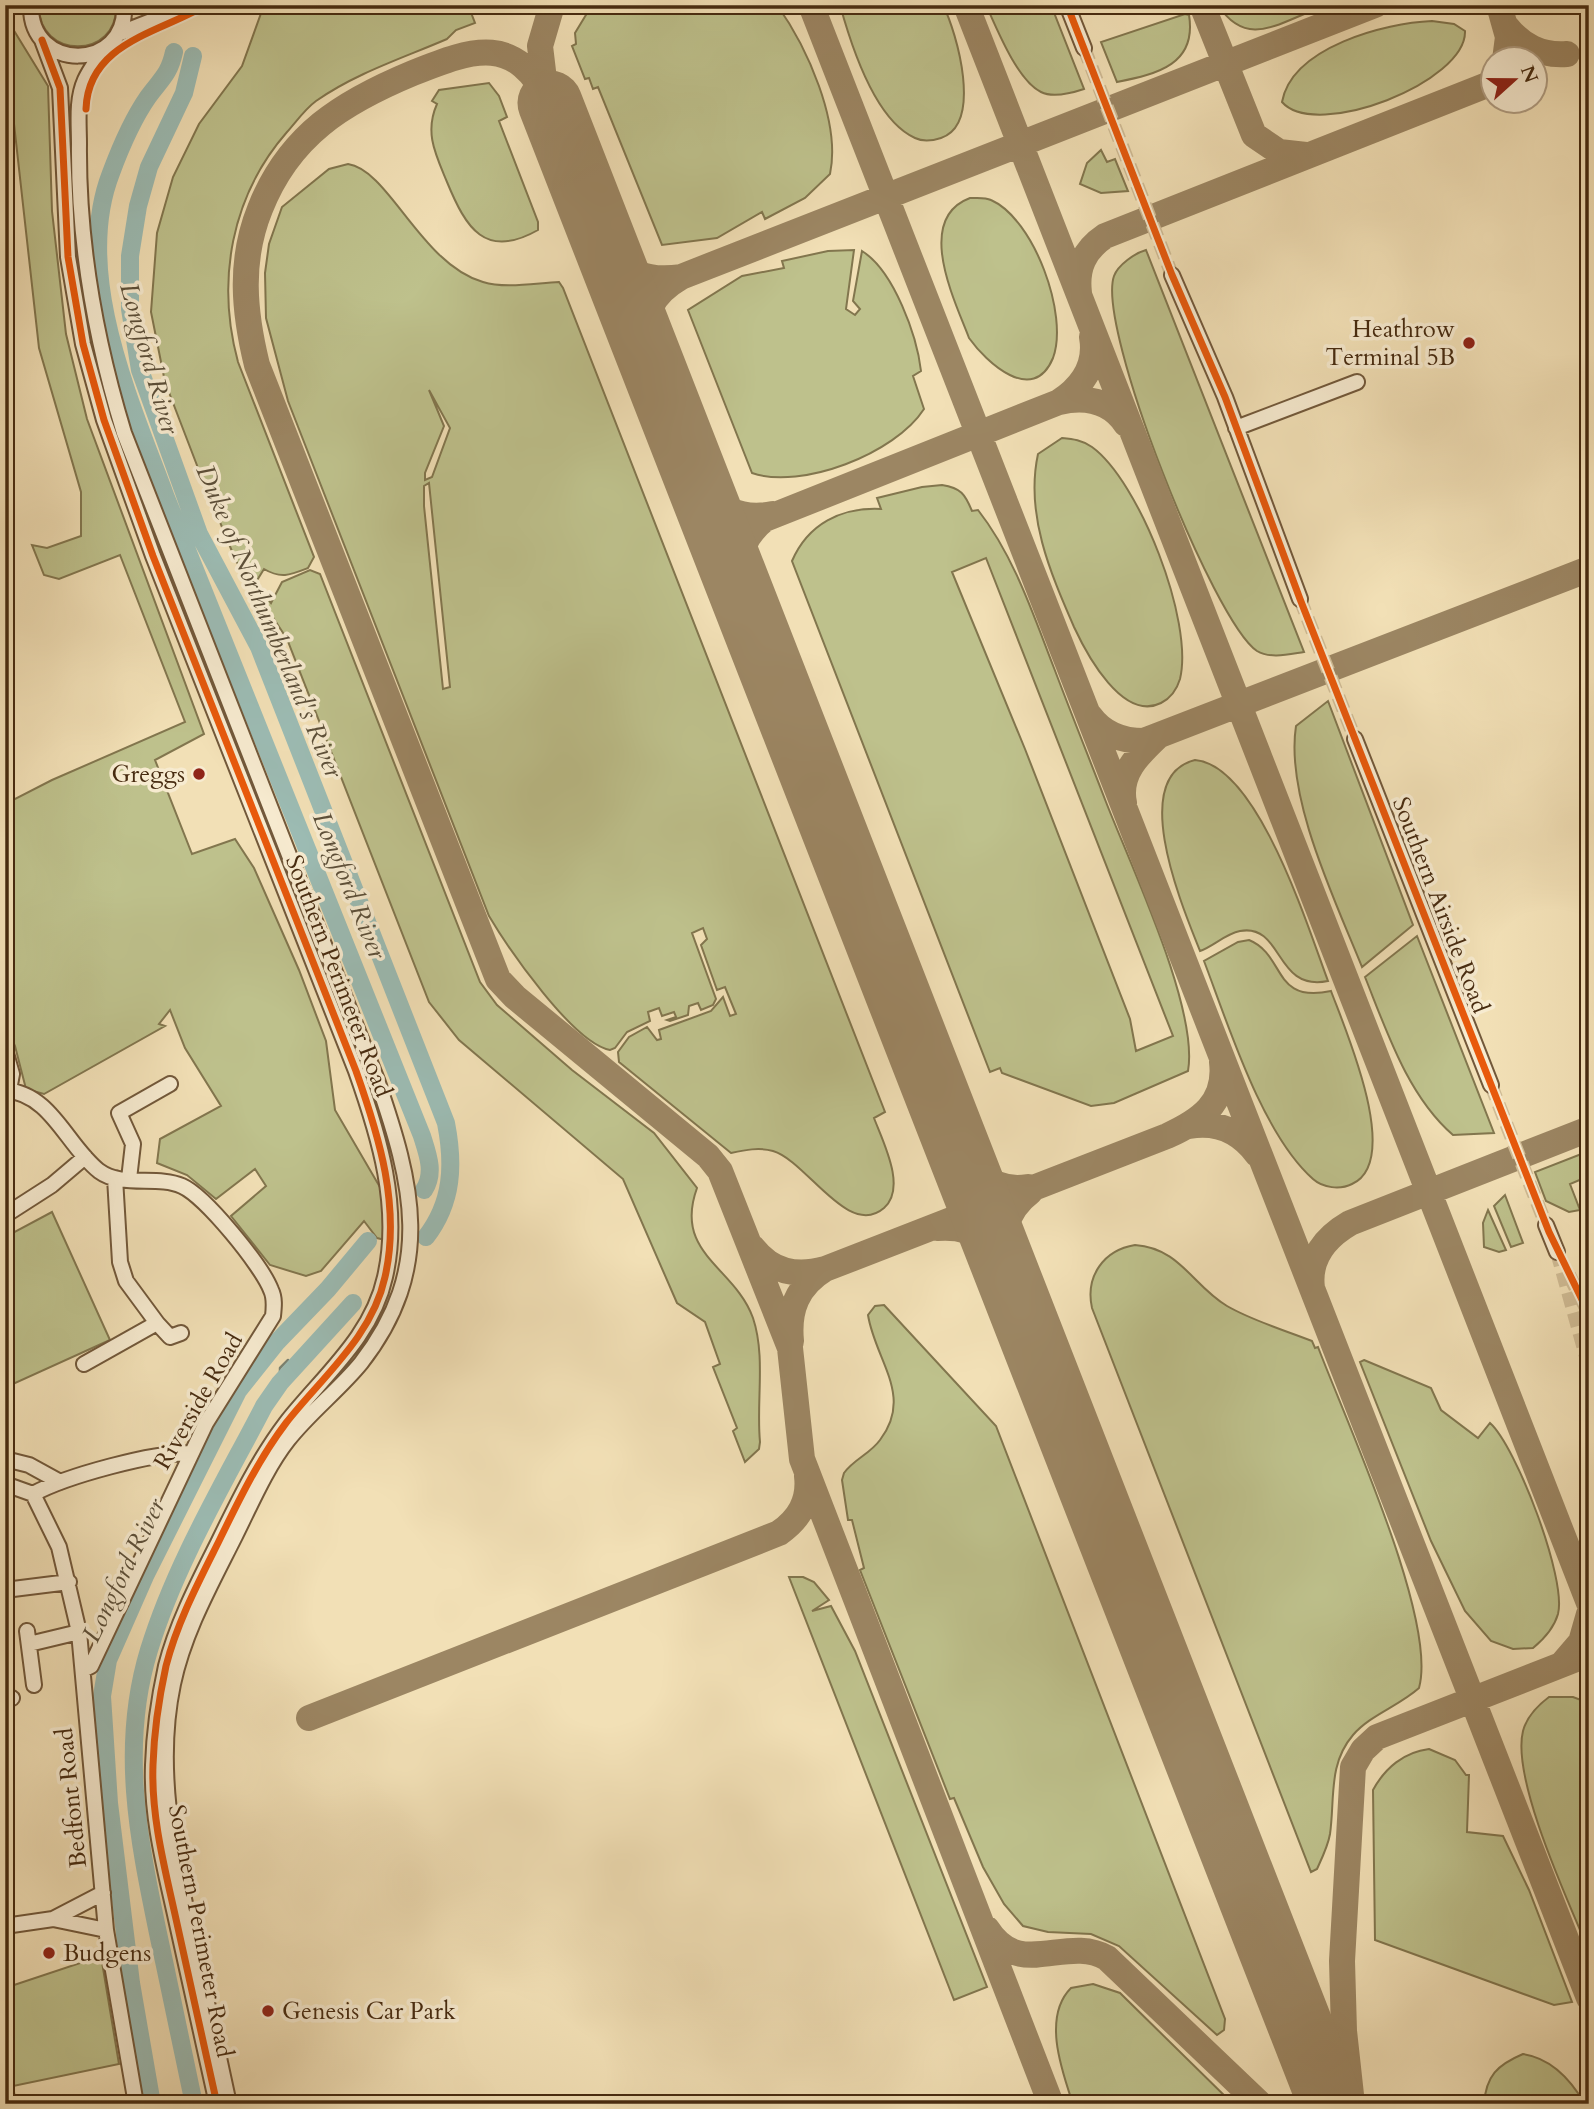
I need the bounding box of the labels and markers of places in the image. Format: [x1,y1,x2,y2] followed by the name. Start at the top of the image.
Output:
[1326,313,1455,374] place label: Heathrow Terminal 5B
[1461,335,1477,351] marker: Heathrow Terminal 5B
[111,758,185,791] place label: Greggs
[191,766,207,782] marker: Greggs
[63,1937,151,1970] place label: Budgens
[41,1945,57,1961] marker: Budgens
[282,1995,456,2028] place label: Genesis Car Park
[260,2003,276,2019] marker: Genesis Car Park

